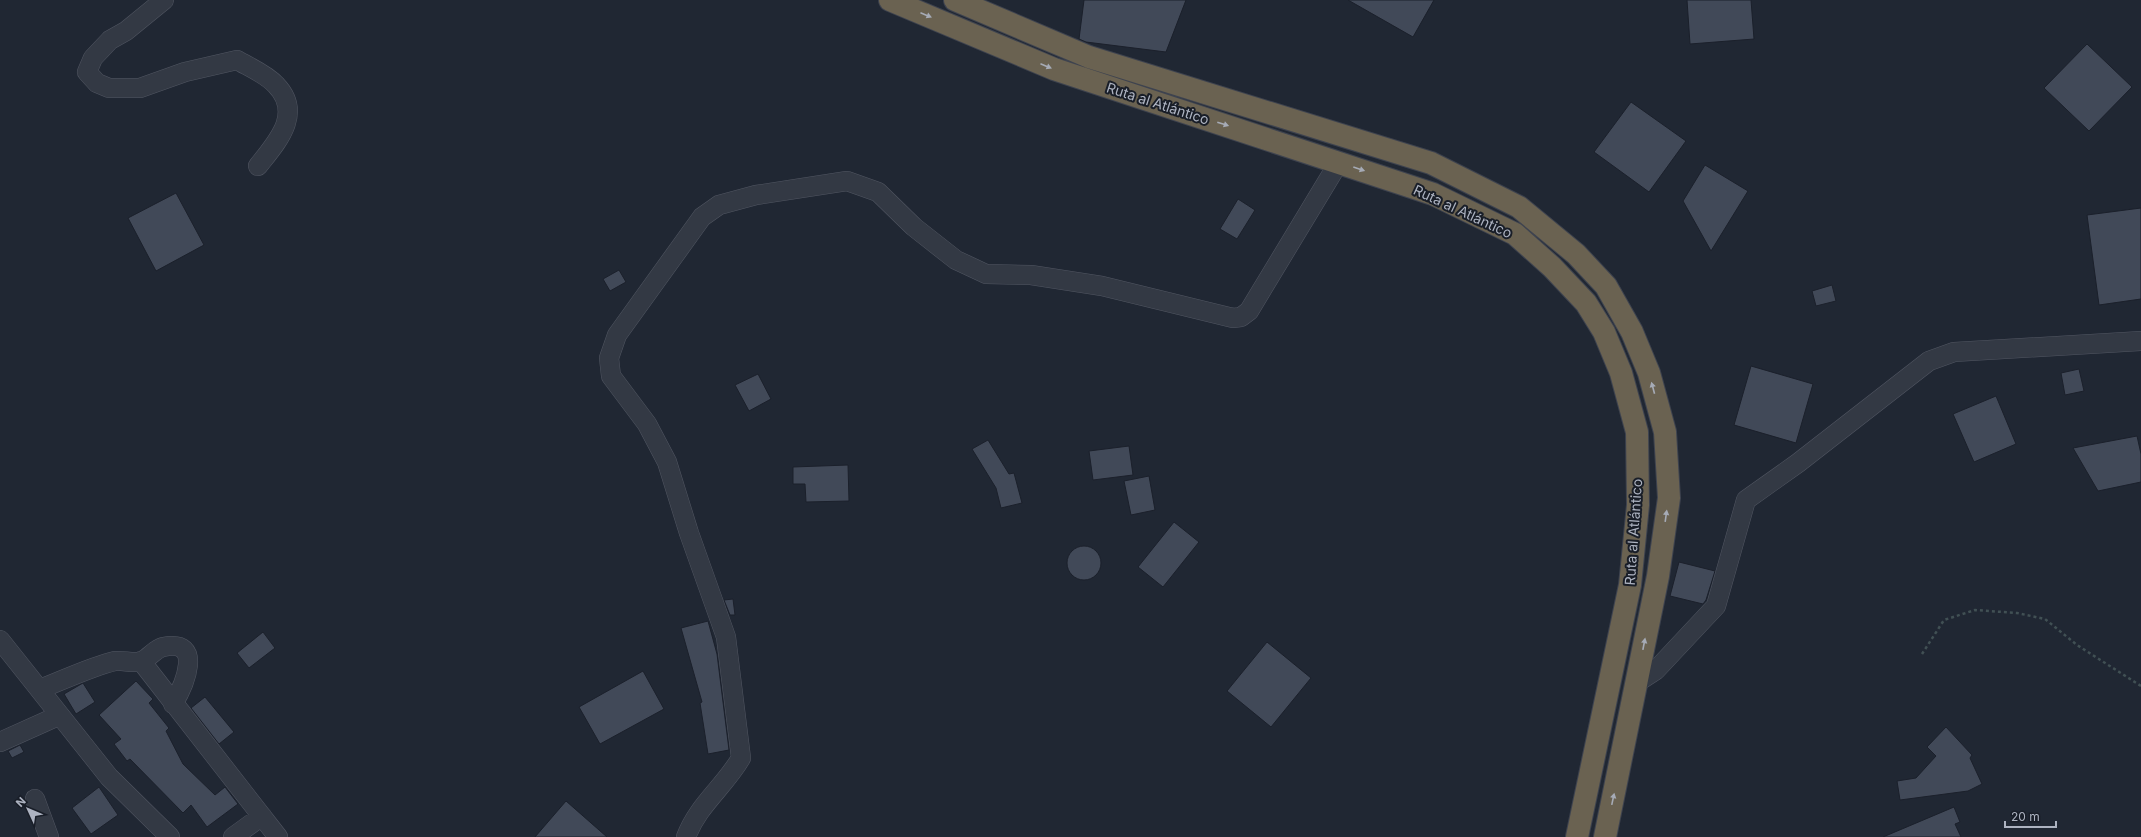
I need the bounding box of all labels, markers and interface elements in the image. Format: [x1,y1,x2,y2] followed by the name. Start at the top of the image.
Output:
[921,12,932,18] one-way arrow
[1040,62,1052,69] one-way arrow
[1105,78,1211,128] street label: Ruta al Atlántico
[1217,121,1229,127] one-way arrow
[1354,166,1366,172] one-way arrow
[1411,181,1515,241] street label: Ruta al Atlántico
[1650,382,1656,394] one-way arrow
[1621,478,1645,586] street label: Ruta al Atlántico
[1663,510,1669,522] one-way arrow
[1642,638,1648,650] one-way arrow
[8,789,48,829] north arrow
[1610,793,1616,805] one-way arrow
[13,794,29,810] text: N
[2005,803,2056,829] scale bar
[2011,809,2040,824] text: 20 m

